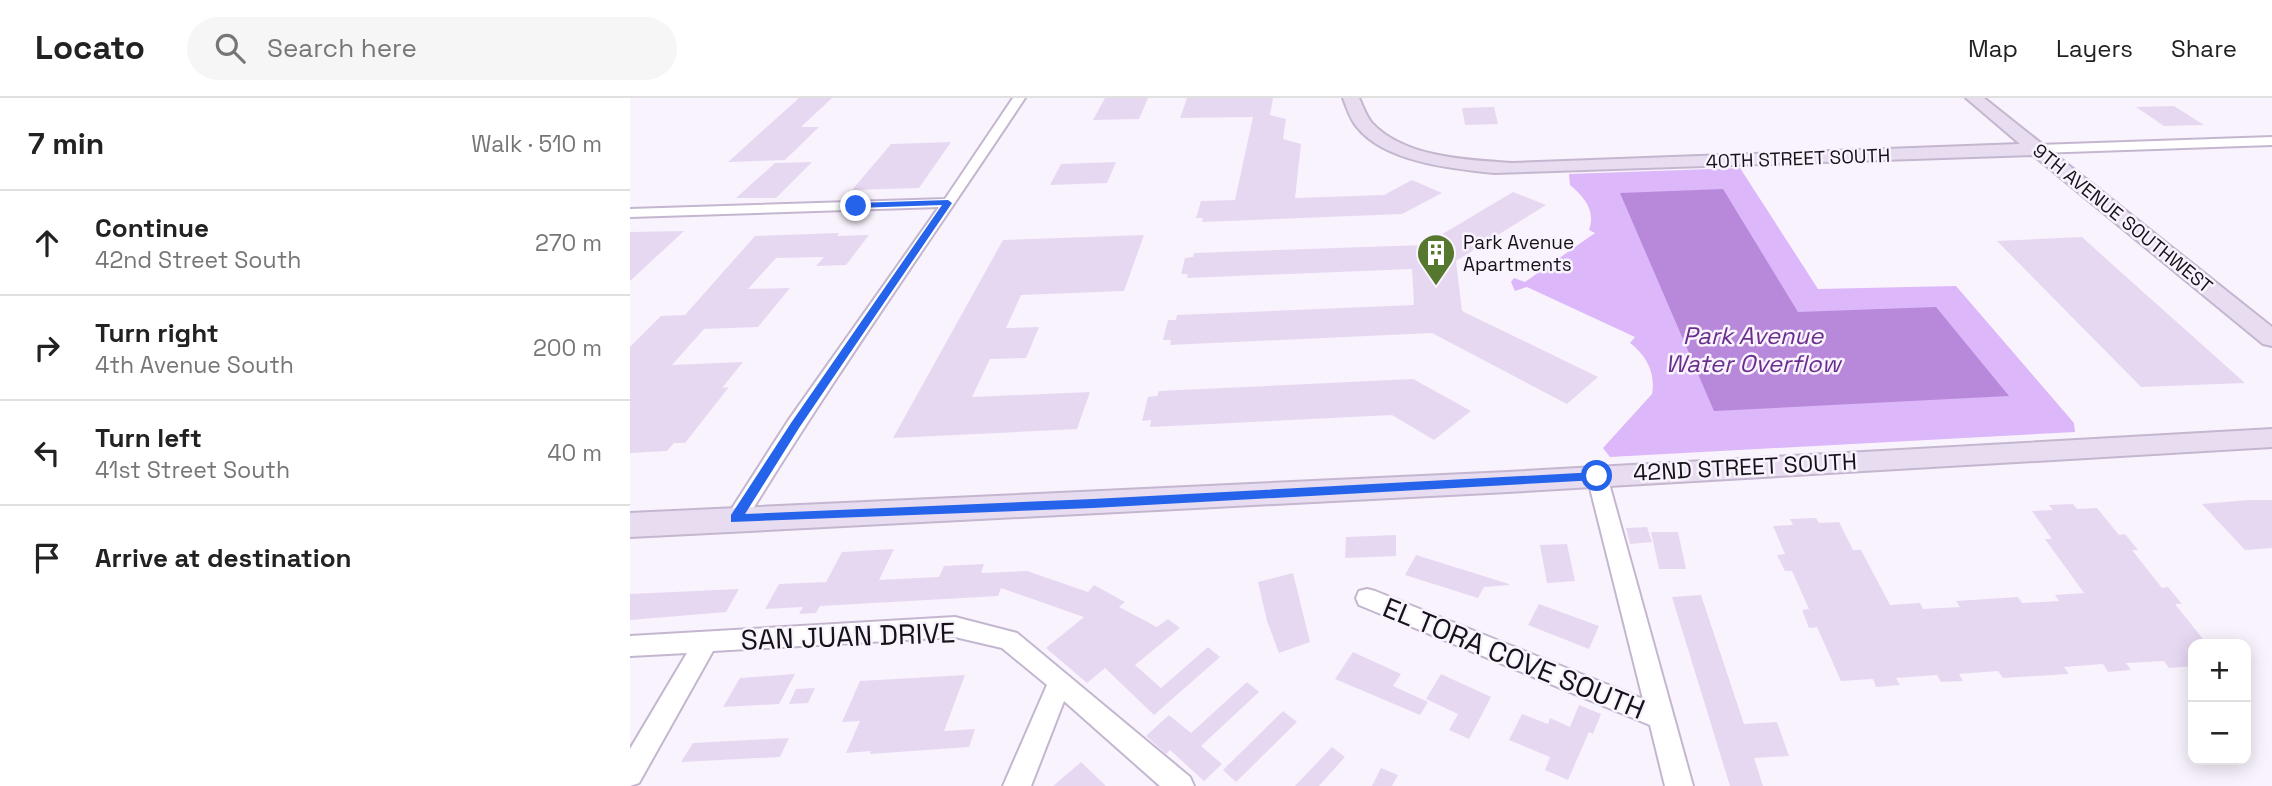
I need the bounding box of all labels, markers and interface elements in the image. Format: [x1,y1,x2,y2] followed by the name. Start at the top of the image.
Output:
[187,17,677,80] search box
[35,27,145,69] text: Locato
[211,29,249,67] icon: search
[267,31,417,65] text: Search here
[1968,33,2018,64] text: Map
[2056,33,2133,64] text: Layers
[2171,33,2237,64] text: Share
[28,124,104,163] text: 7 min
[471,129,602,159] text: Walk · 510 m
[2028,138,2218,299] street label: 9TH AVENUE SOUTHWEST
[1705,143,1891,174] street label: 40TH STREET SOUTH
[840,190,871,221] route end
[95,211,209,245] text: Continue
[28,224,66,262] icon: ahead
[535,228,602,258] text: 270 m
[1463,230,1574,277] place label: Park Avenue Apartments
[1415,232,1457,287] building icon: Park Avenue Apartments
[95,245,301,275] text: 42nd Street South
[95,316,219,350] text: Turn right
[1665,320,1842,379] water label: Park Avenue Water Overflow
[28,329,66,367] icon: right
[533,333,602,363] text: 200 m
[95,350,294,380] text: 4th Avenue South
[95,421,202,455] text: Turn left
[28,434,66,472] icon: left
[547,438,602,468] text: 40 m
[1632,446,1858,488] street label: 42ND STREET SOUTH
[95,455,290,485] text: 41st Street South
[1581,460,1612,491] route start
[28,539,66,577] icon: arrive
[95,541,352,575] text: Arrive at destination
[1378,589,1650,727] street label: EL TORA COVE SOUTH
[740,614,956,658] street label: SAN JUAN DRIVE
[2188,639,2251,765] map controls
[2188,639,2251,702] button: +
[2188,702,2251,765] button: −

